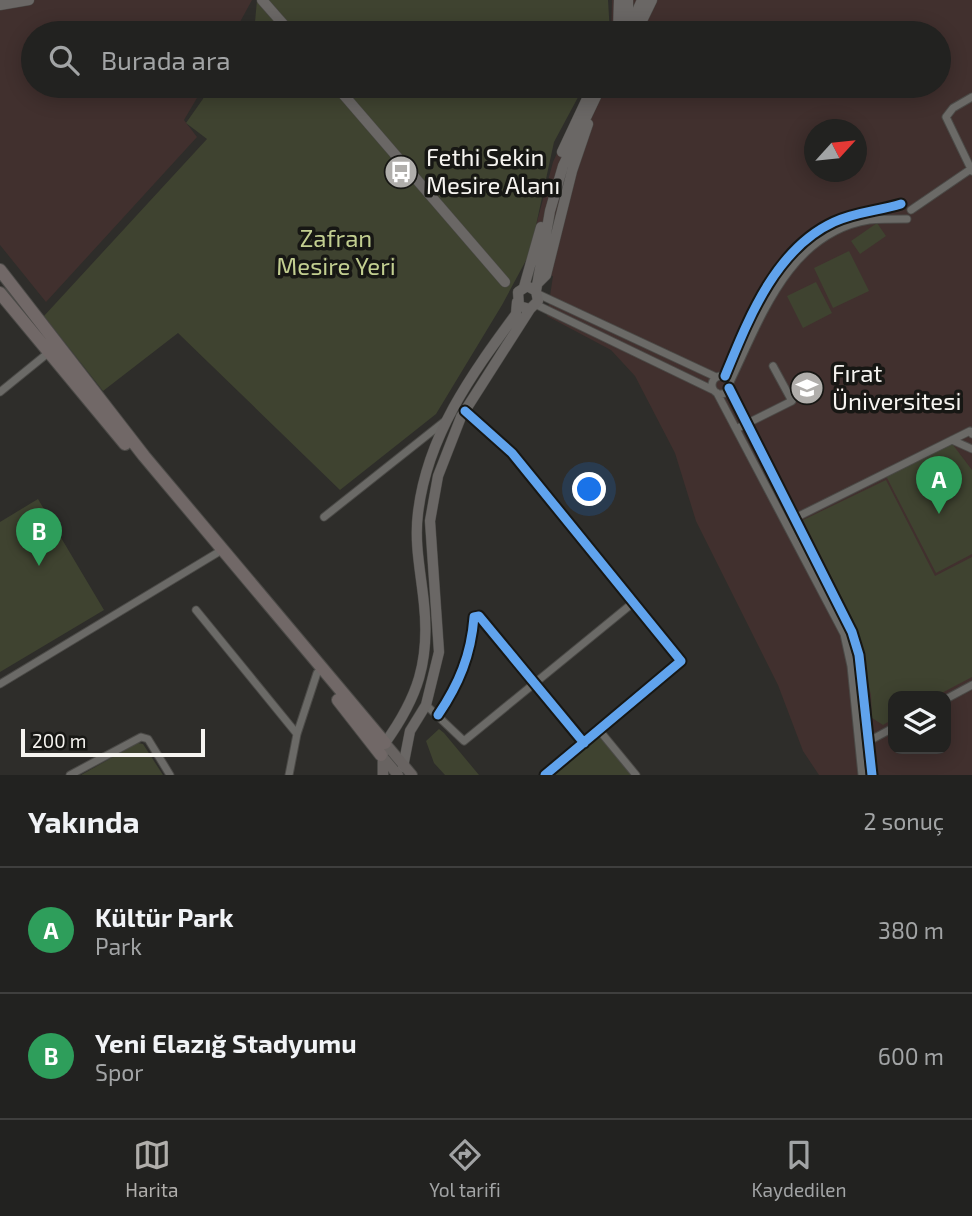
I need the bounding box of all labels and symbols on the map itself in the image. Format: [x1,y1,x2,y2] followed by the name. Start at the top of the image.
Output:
[804,119,867,182] north arrow
[426,142,560,199] place label: Fethi Sekin Mesire Alanı
[382,153,420,191] bus stop icon: Fethi Sekin Mesire Alanı
[276,223,396,280] park label: Zafran Mesire Yeri
[832,358,961,415] place label: Fırat Üniversitesi
[788,369,826,407] school or university icon: Fırat Üniversitesi
[916,456,962,514] pin: A
[572,472,606,506] your location
[16,508,62,566] pin: B
[21,726,205,758] scale bar

